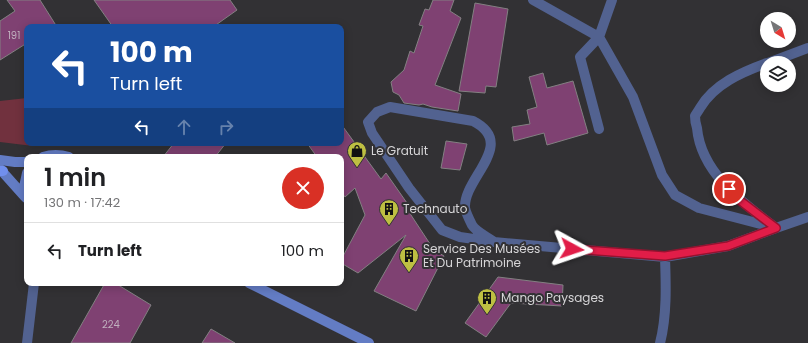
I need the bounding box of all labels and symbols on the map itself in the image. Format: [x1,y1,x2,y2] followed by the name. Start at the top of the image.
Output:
[760,12,796,48] north arrow
[8,28,20,43] house number: 191
[346,140,368,168] shop icon: Le Gratuit
[371,142,428,159] place label: Le Gratuit
[712,172,746,206] pin
[378,198,400,226] building icon: Technauto
[403,200,468,217] place label: Technauto
[551,228,593,270] position arrow
[423,240,540,271] place label: Service Des Musées Et Du Patrimoine
[398,245,420,273] building icon: Service Des Musées Et Du Patrimoine
[476,287,498,315] building icon: Mango Paysages
[501,289,604,306] place label: Mango Paysages
[102,317,120,332] house number: 224

